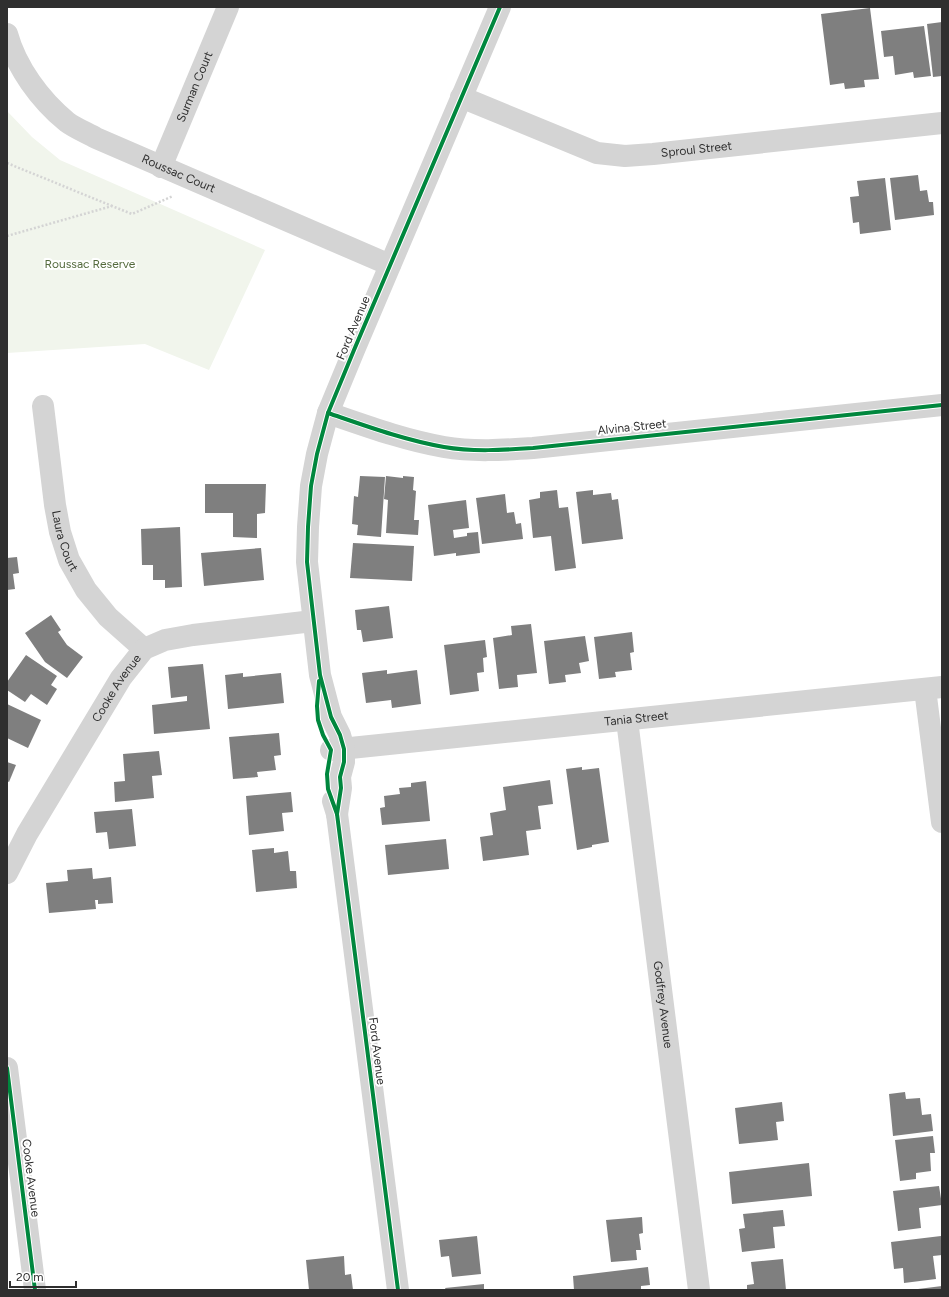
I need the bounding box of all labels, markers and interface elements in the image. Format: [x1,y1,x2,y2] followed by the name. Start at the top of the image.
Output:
[174,49,216,124] street label: Surman Court
[660,139,733,160] street label: Sproul Street
[139,152,218,196] street label: Roussac Court
[45,257,136,271] park label: Roussac Reserve
[333,294,373,362] street label: Ford Avenue
[597,416,668,438] street label: Alvina Street
[49,509,81,574] street label: Laura Court
[89,651,144,725] street label: Cooke Avenue
[604,708,670,729] street label: Tania Street
[651,960,675,1050] street label: Godfrey Avenue
[366,1016,388,1086] street label: Ford Avenue
[19,1138,43,1218] street label: Cooke Avenue
[10,1263,76,1289] scale bar
[16,1270,44,1284] text: 20 m

